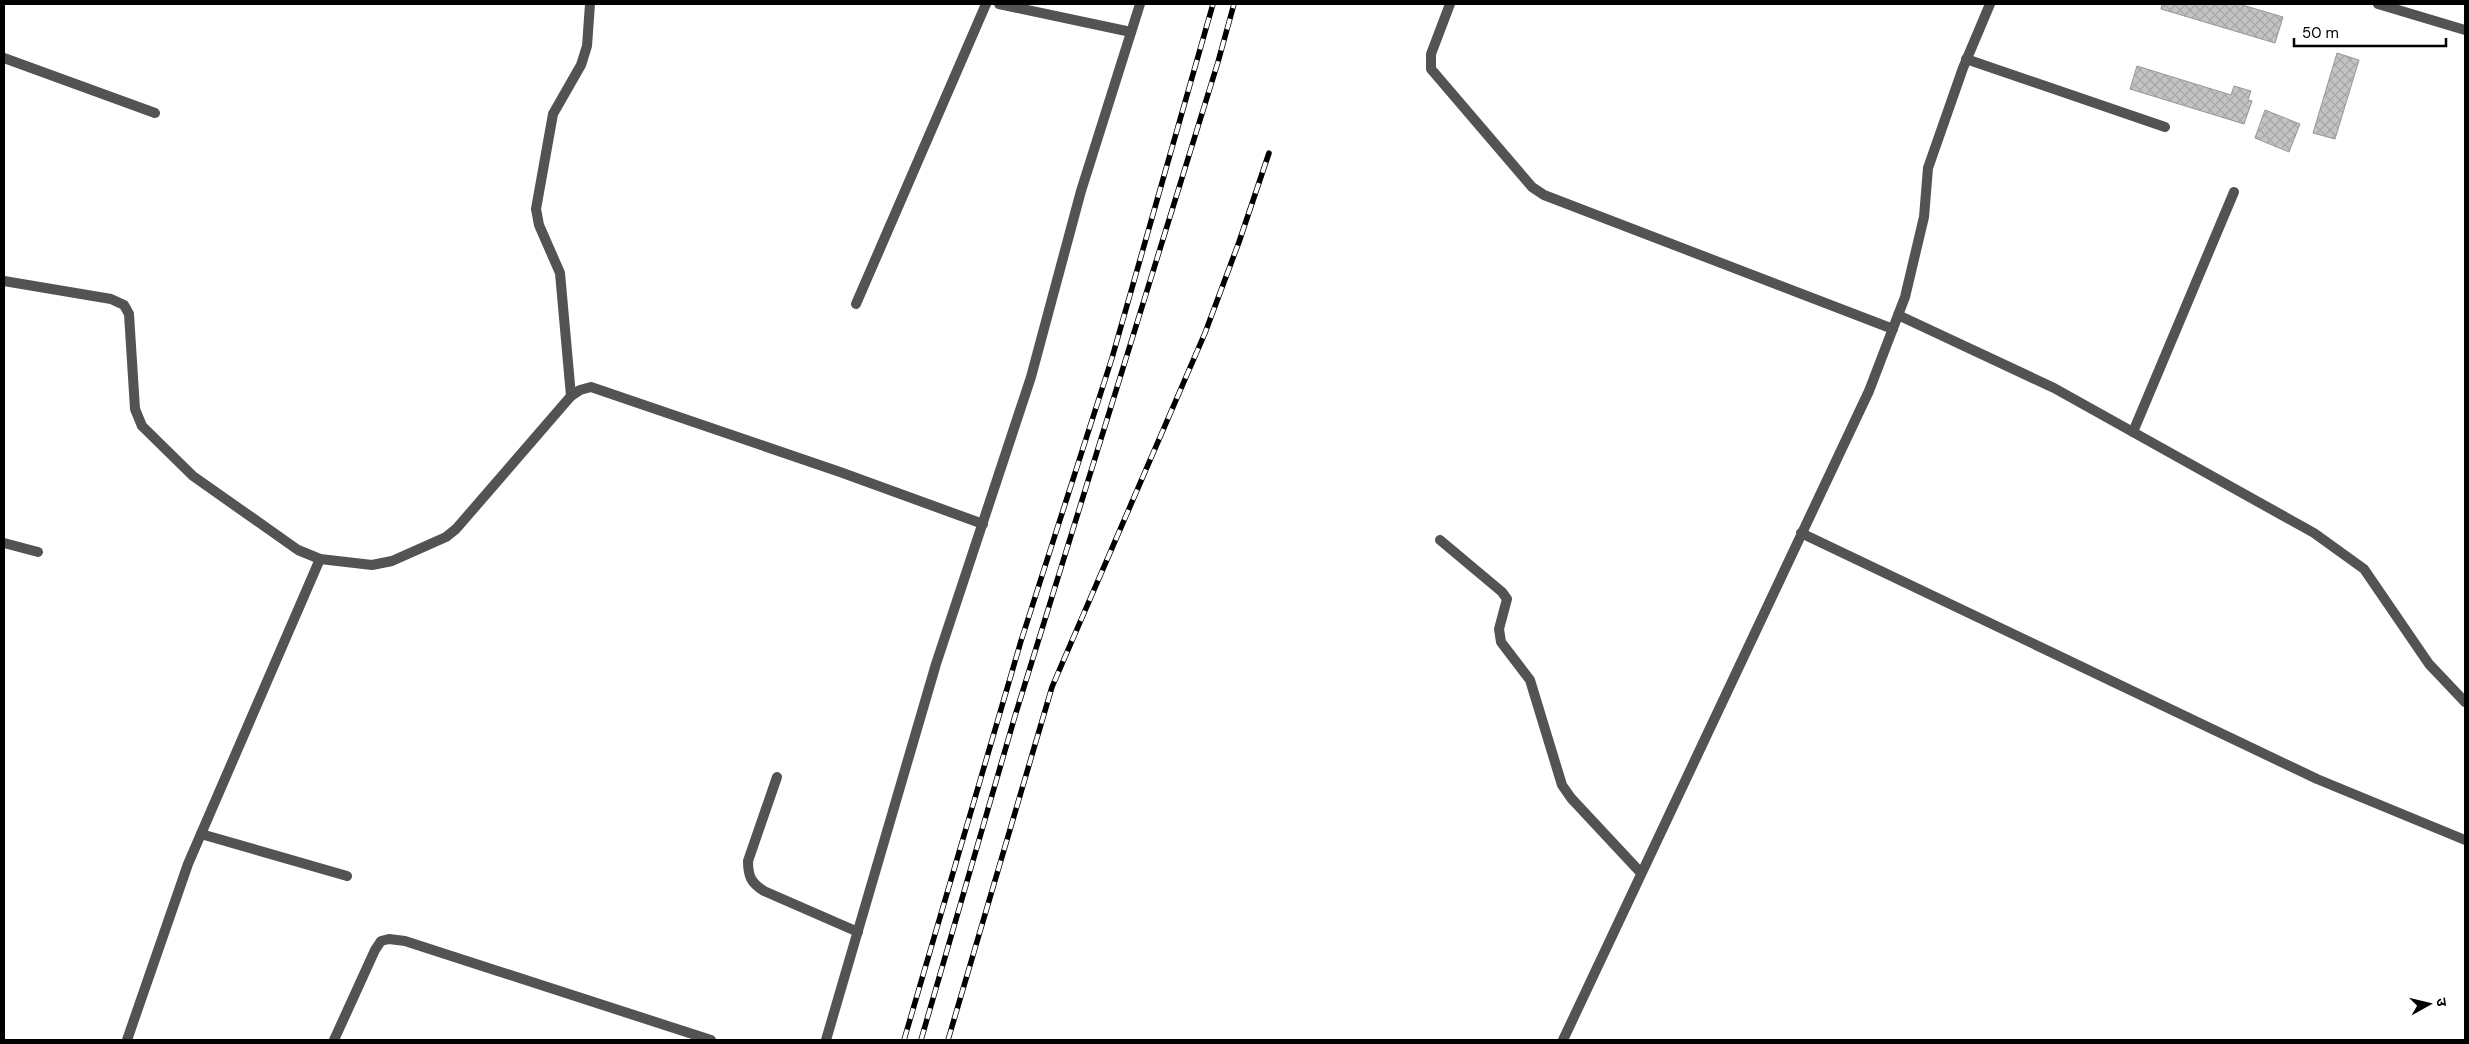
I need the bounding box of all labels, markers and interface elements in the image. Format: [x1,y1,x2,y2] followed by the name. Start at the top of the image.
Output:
[2294,15,2446,47] scale bar
[2302,23,2339,43] text: 50 m
[2404,979,2454,1029] north arrow
[2432,997,2451,1008] text: उ

